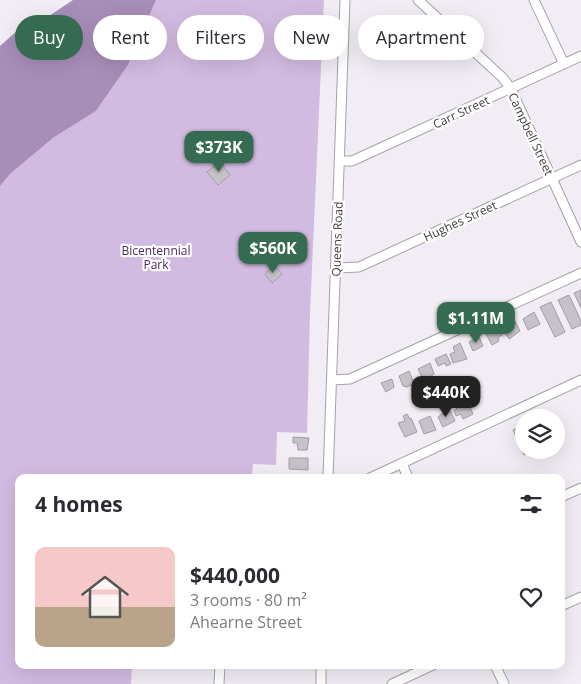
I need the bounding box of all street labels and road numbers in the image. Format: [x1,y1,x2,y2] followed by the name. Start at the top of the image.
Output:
[504,90,558,178] street label: Campbell Street
[430,91,492,133] street label: Carr Street
[421,197,499,245] street label: Hughes Street
[327,201,347,277] street label: Queens Road

